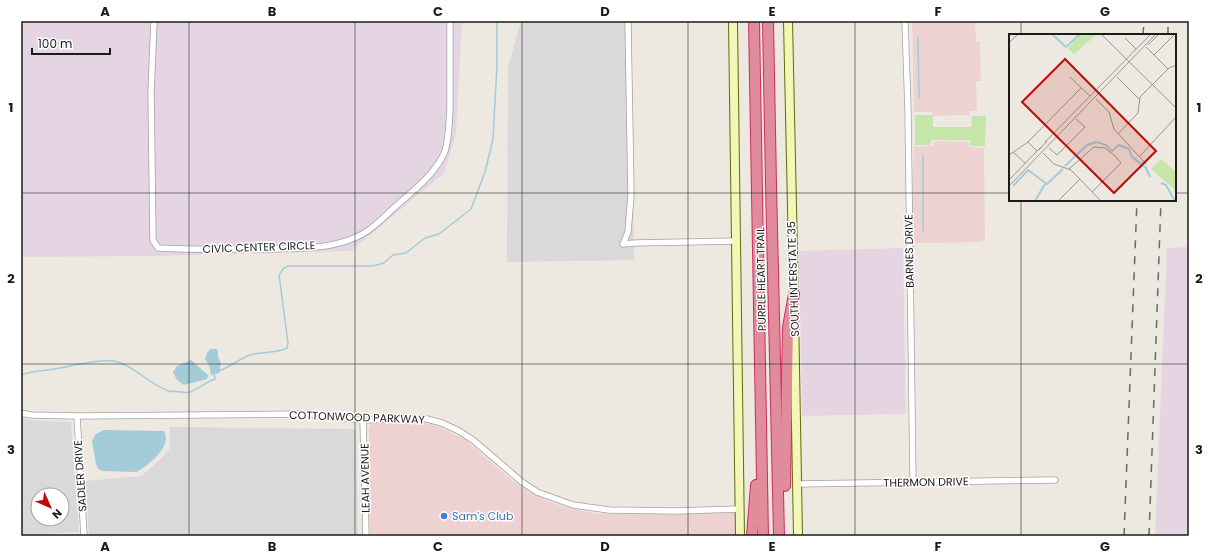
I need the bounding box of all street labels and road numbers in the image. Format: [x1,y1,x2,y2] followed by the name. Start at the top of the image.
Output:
[900,214,918,288] street label: BARNES DRIVE
[783,221,803,337] street label: SOUTH INTERSTATE 35
[752,227,770,331] street label: PURPLE HEART TRAIL
[202,237,316,257] street label: CIVIC CENTER CIRCLE
[289,407,426,427] street label: COTTONWOOD PARKWAY
[70,440,90,512] street label: SADLER DRIVE
[356,443,374,513] street label: LEAH AVENUE
[883,473,969,491] street label: THERMON DRIVE

